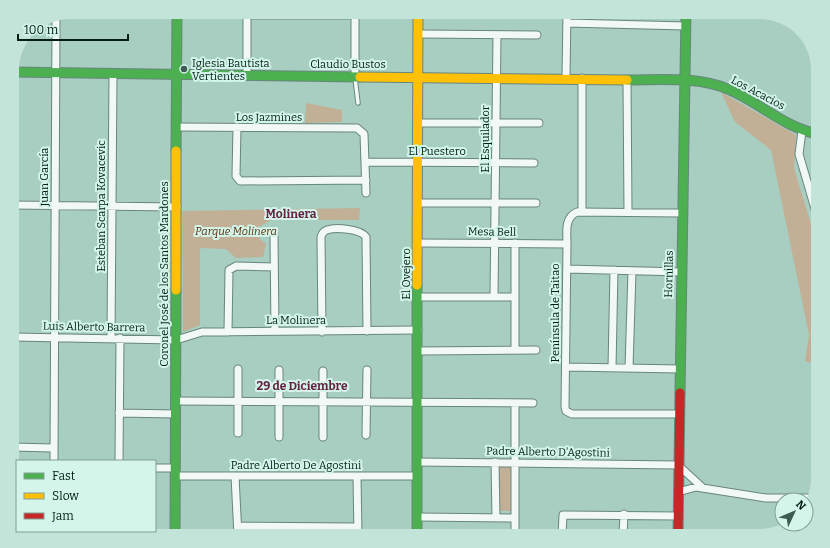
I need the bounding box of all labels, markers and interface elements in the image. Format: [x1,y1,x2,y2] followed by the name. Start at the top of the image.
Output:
[18,16,128,42] scale bar
[24,23,59,37] text: 100 m
[192,57,270,83] place label: Iglesia Bautista Vertientes
[310,58,386,71] street label: Claudio Bustos
[179,64,189,74] marker: Iglesia Bautista Vertientes
[729,73,787,113] street label: Los Acacios
[479,105,492,173] street label: El Esquilador
[236,111,302,124] street label: Los Jazmines
[95,140,108,272] street label: Esteban Scarpa Kovacevic
[408,145,466,158] street label: El Puestero
[38,148,51,207] street label: Juan García
[158,181,171,367] street label: Coronel José de los Santos Mardones
[265,207,317,221] district label: Molinera
[195,225,277,238] park label: Parque Molinera
[468,225,516,239] street label: Mesa Bell
[400,248,413,300] street label: El Ovejero
[662,250,676,298] street label: Hornillas
[549,264,562,362] street label: Península de Taitao
[266,314,326,327] street label: La Molinera
[43,320,145,334] street label: Luis Alberto Barrera
[256,379,348,393] district label: 29 de Diciembre
[486,444,611,460] street label: Padre Alberto D'Agostini
[231,459,362,472] street label: Padre Alberto De Agostini
[16,460,156,532] legend
[52,469,76,483] text: Fast
[52,489,79,503] text: Slow
[774,492,814,532] north arrow
[793,498,809,513] text: N
[51,509,74,523] text: Jam

